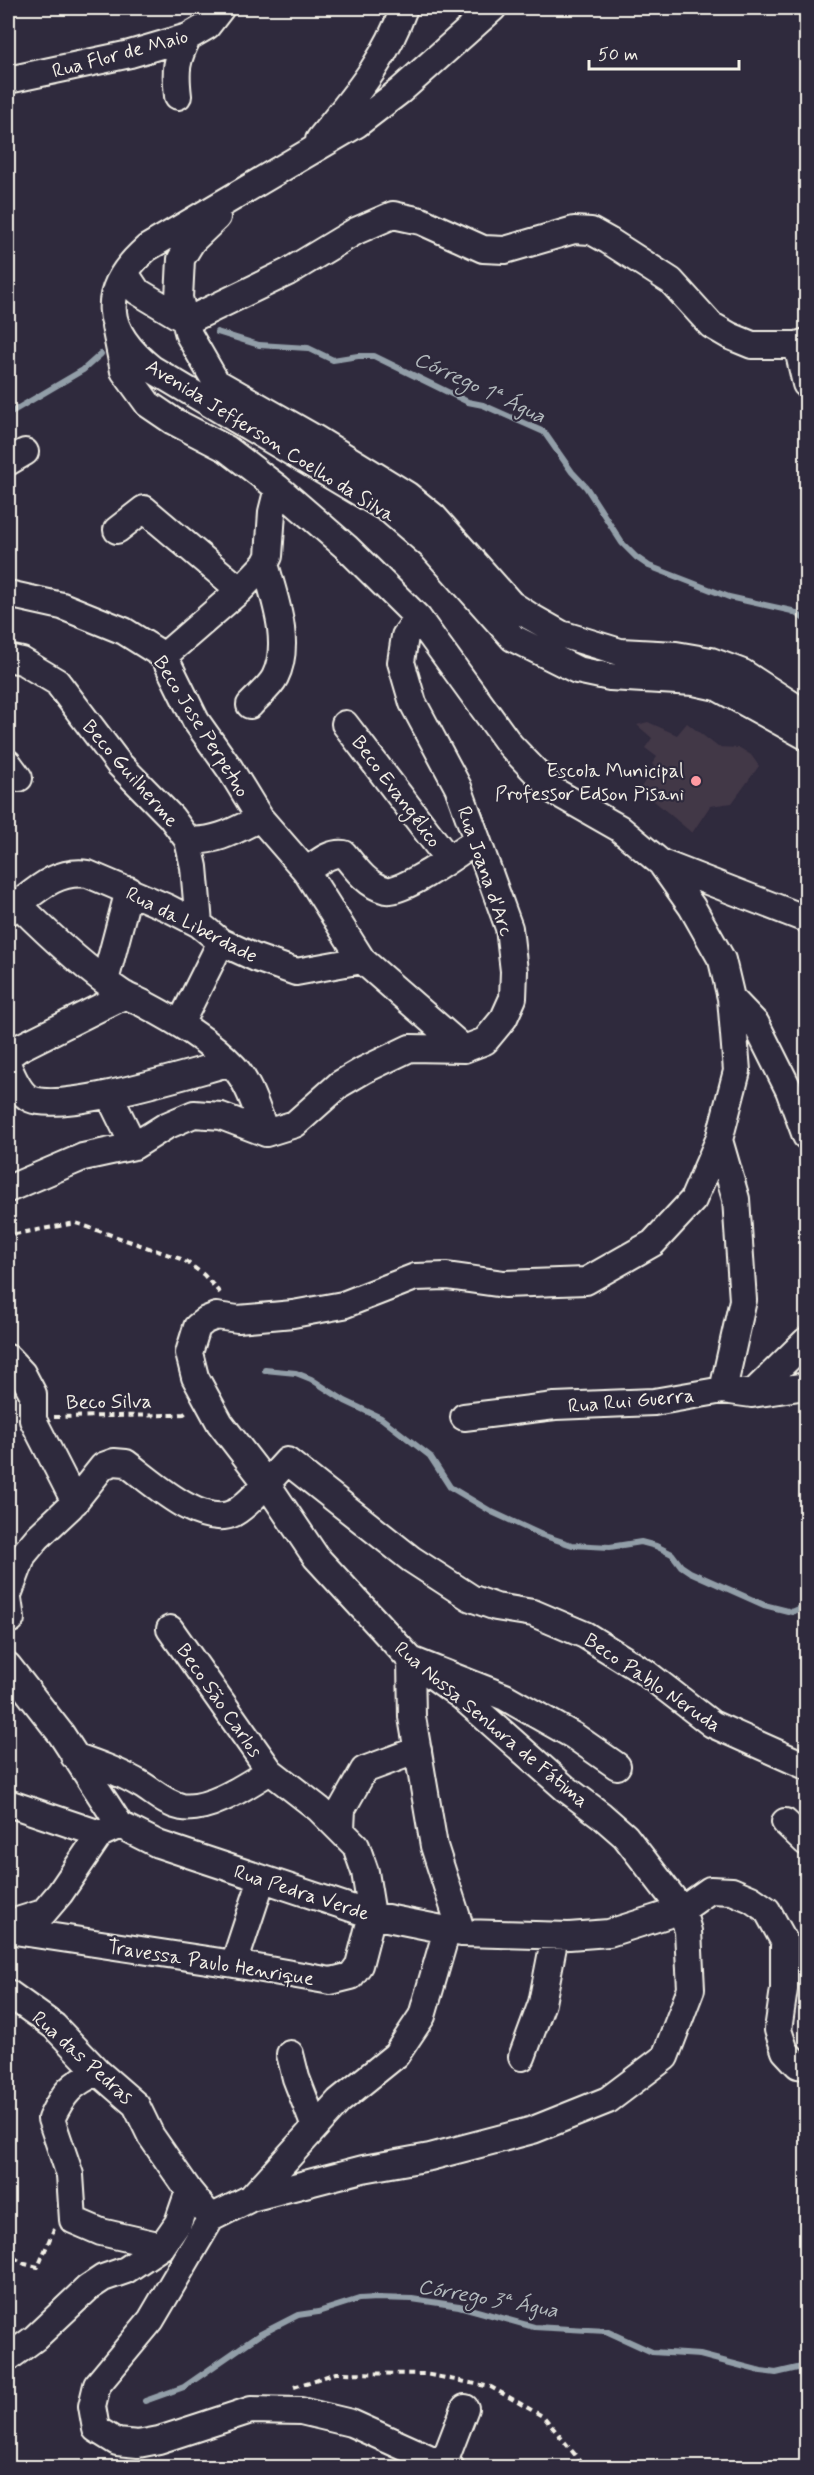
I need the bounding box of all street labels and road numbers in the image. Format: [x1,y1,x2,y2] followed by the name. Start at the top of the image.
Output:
[49,23,191,86] street label: Rua Flor de Maio
[140,353,401,530] street label: Avenida Jefferson Coelho da Silva
[146,651,255,803] street label: Beco Jose Perpetuo
[76,714,184,834] street label: Beco Guilherme
[344,730,447,854] street label: Beco Evangélico
[450,803,519,940] street label: Rua Joana d'Arc
[121,881,262,970] street label: Rua da Liberdade
[567,1383,695,1420] street label: Rua Rui Guerra
[66,1388,152,1417] street label: Beco Silva
[578,1627,726,1739] street label: Beco Pablo Neruda
[388,1636,594,1815] street label: Rua Nossa Senhora de Fátima
[169,1638,268,1763] street label: Beco São Carlos
[230,1859,373,1928] street label: Rua Pedra Verde
[106,1934,316,1993] street label: Travessa Paulo Henrique
[25,2005,139,2111] street label: Rua das Pedras

